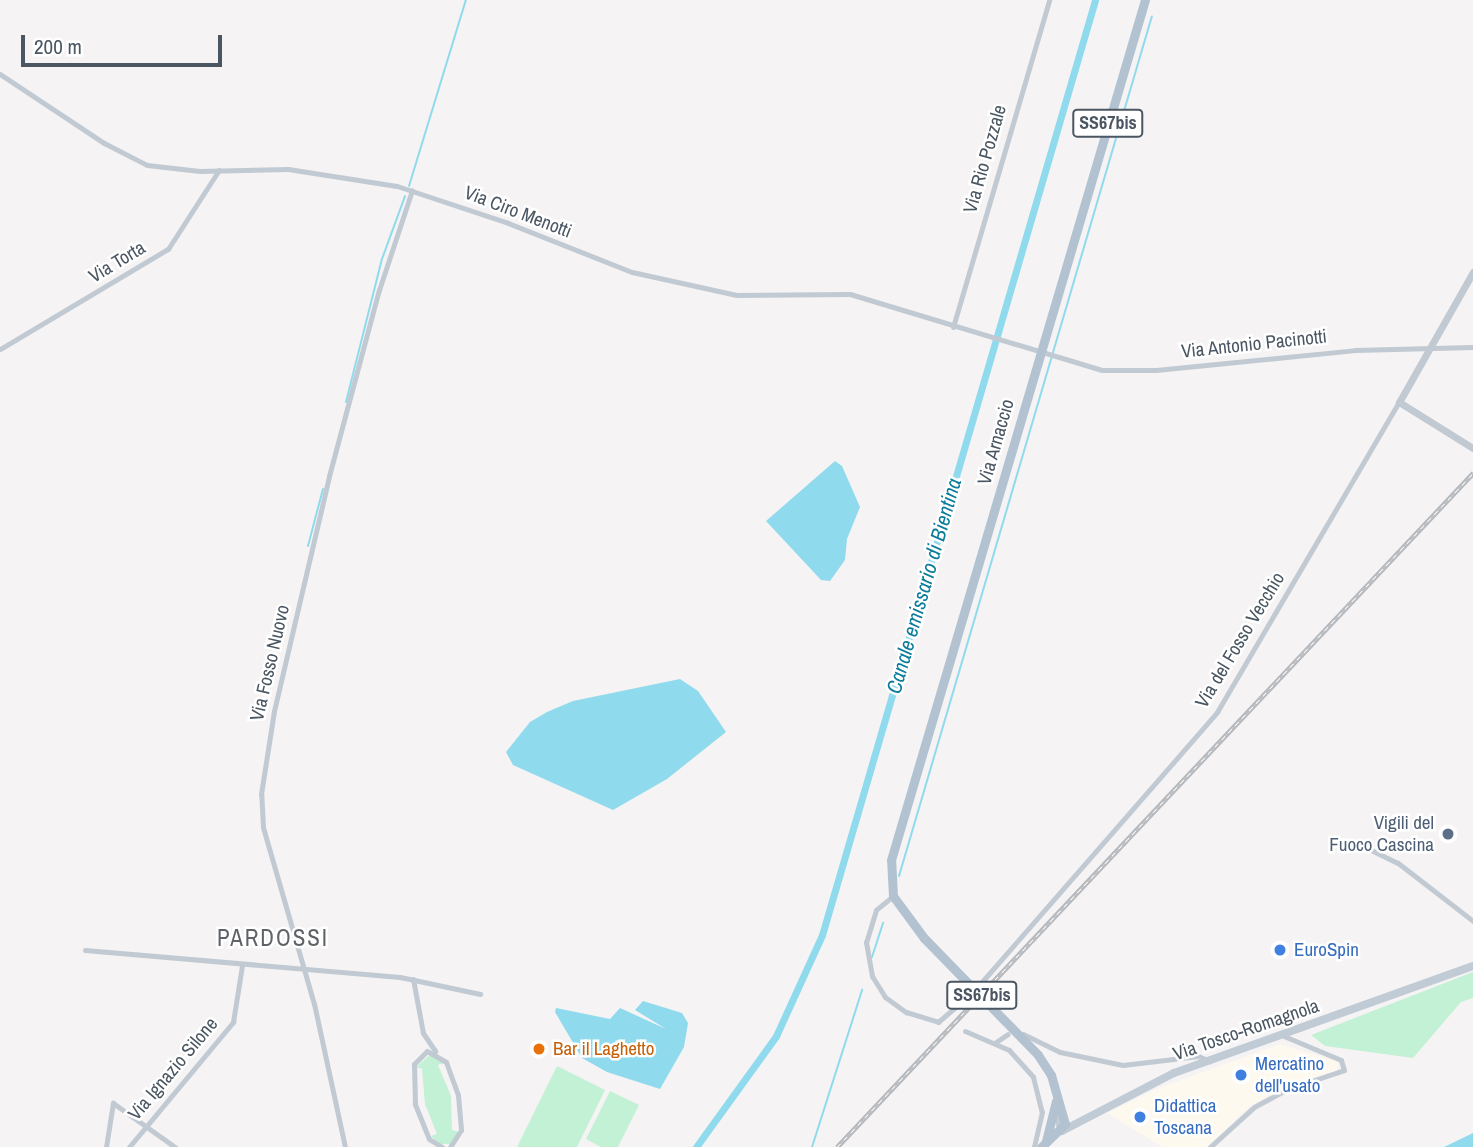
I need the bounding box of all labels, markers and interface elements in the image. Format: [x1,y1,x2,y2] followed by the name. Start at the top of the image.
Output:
[24,21,226,65] scale bar
[34,32,82,61] text: 200 m
[959,102,1011,216] street label: Via Rio Pozzale
[1071,109,1145,138] road number: SS67bis
[461,181,575,243] street label: Via Ciro Menotti
[85,236,149,288] street label: Via Torta
[1180,325,1328,363] street label: Via Antonio Pacinotti
[973,396,1019,488] street label: Via Arnaccio
[881,475,967,697] water label: Canale emissario di Bientina
[1191,568,1289,712] street label: Via del Fosso Vecchio
[246,603,294,723] street label: Via Fosso Nuovo
[1329,812,1434,856] place label: Vigili del Fuoco Cascina
[1440,826,1456,842] marker: Vigili del Fuoco Cascina
[218,924,328,952] district label: PARDOSSI
[1294,939,1359,961] place label: EuroSpin
[1272,942,1288,958] marker: EuroSpin
[945,980,1019,1010] road number: SS67bis
[1170,994,1322,1066] street label: Via Tosco-Romagnola
[123,1013,223,1125] street label: Via Ignazio Silone
[553,1038,654,1060] place label: Bar il Laghetto
[531,1041,547,1057] marker: Bar il Laghetto
[1255,1053,1324,1097] place label: Mercatino dell'usato
[1233,1067,1249,1083] marker: Mercatino dell'usato
[1154,1095,1216,1139] place label: Didattica Toscana
[1132,1109,1148,1125] marker: Didattica Toscana

